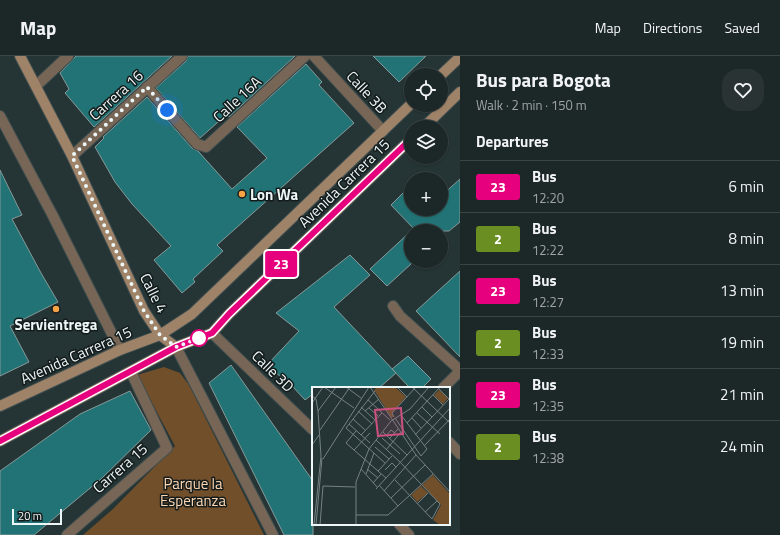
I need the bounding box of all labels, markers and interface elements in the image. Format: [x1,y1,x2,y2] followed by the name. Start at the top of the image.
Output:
[20,13,56,42] text: Map
[595,17,621,38] text: Map
[643,17,702,38] text: Directions
[724,17,760,38] text: Saved
[84,64,148,126] street label: Carrera 16
[341,65,393,119] street label: Calle 3B
[476,65,611,94] text: Bus para Bogota
[404,68,448,268] map controls
[404,68,448,112] button: locate
[722,69,764,111] button: heart
[207,70,267,128] street label: Calle 16A
[476,95,587,115] text: Walk · 2 min · 150 m
[157,100,177,120] your location
[404,120,448,164] button: layers
[476,130,549,153] text: Departures
[293,133,395,233] street label: Avenida Carrera 15
[532,165,557,188] text: Bus
[404,172,448,216] button: +
[728,175,764,198] text: 6 min
[490,176,506,197] text: 23
[250,183,298,206] place label: Lon Wa
[532,188,564,208] text: 12:20
[237,189,247,199] marker: Lon Wa
[532,217,557,240] text: Bus
[404,224,448,268] button: −
[728,227,764,250] text: 8 min
[494,228,502,249] text: 2
[532,240,564,260] text: 12:22
[263,251,299,277] line badge: 23
[273,253,289,274] text: 23
[134,269,174,317] street label: Calle 4
[532,269,557,292] text: Bus
[720,279,764,302] text: 13 min
[490,280,506,301] text: 23
[532,292,564,312] text: 12:27
[51,304,61,314] marker: Servientrega
[14,313,98,336] place label: Servientrega
[17,320,135,390] street label: Avenida Carrera 15
[532,321,557,344] text: Bus
[190,329,208,347] unlabelled marker
[720,331,764,354] text: 19 min
[494,332,502,353] text: 2
[532,344,564,364] text: 12:33
[246,345,300,397] street label: Calle 3D
[532,373,557,396] text: Bus
[720,383,764,406] text: 21 min
[490,384,506,405] text: 23
[312,387,450,525] inset map
[532,396,564,416] text: 12:35
[532,425,557,448] text: Bus
[720,435,764,458] text: 24 min
[494,436,502,457] text: 2
[87,438,153,498] street label: Carrera 15
[532,448,564,468] text: 12:38
[160,472,226,512] park label: Parque la Esperanza
[12,507,62,526] scale bar
[18,508,42,524] text: 20 m

